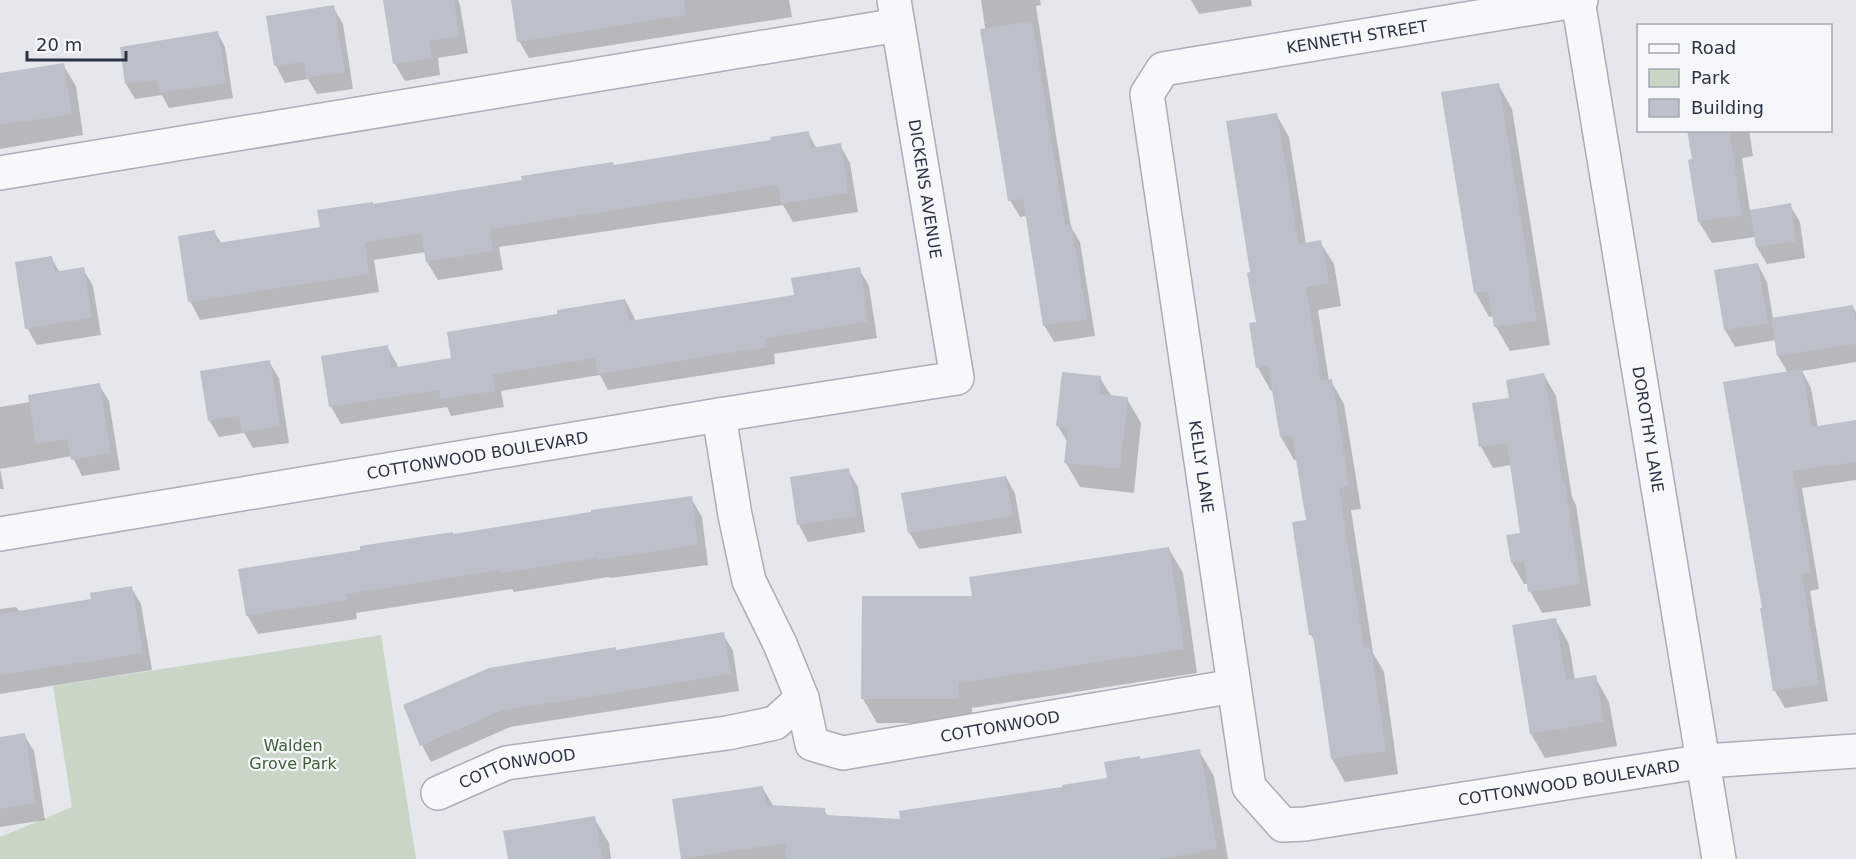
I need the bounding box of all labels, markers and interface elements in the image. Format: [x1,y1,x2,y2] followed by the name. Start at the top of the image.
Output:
[1285,16,1429,58] street label: KENNETH STREET
[27,24,126,62] scale bar
[1637,24,1832,132] legend
[36,34,82,55] text: 20 m
[1691,37,1736,58] text: Road
[1691,67,1730,88] text: Park
[1691,97,1764,118] text: Building
[905,118,945,260] street label: DICKENS AVENUE
[1629,365,1668,494] street label: DOROTHY LANE
[1186,419,1218,514] street label: KELLY LANE
[365,427,590,483] street label: COTTONWOOD BOULEVARD
[939,707,1061,746] street label: COTTONWOOD
[249,736,337,773] park label: Walden Grove Park
[456,744,577,792] street label: COTTONWOOD
[1457,756,1681,809] street label: COTTONWOOD BOULEVARD

